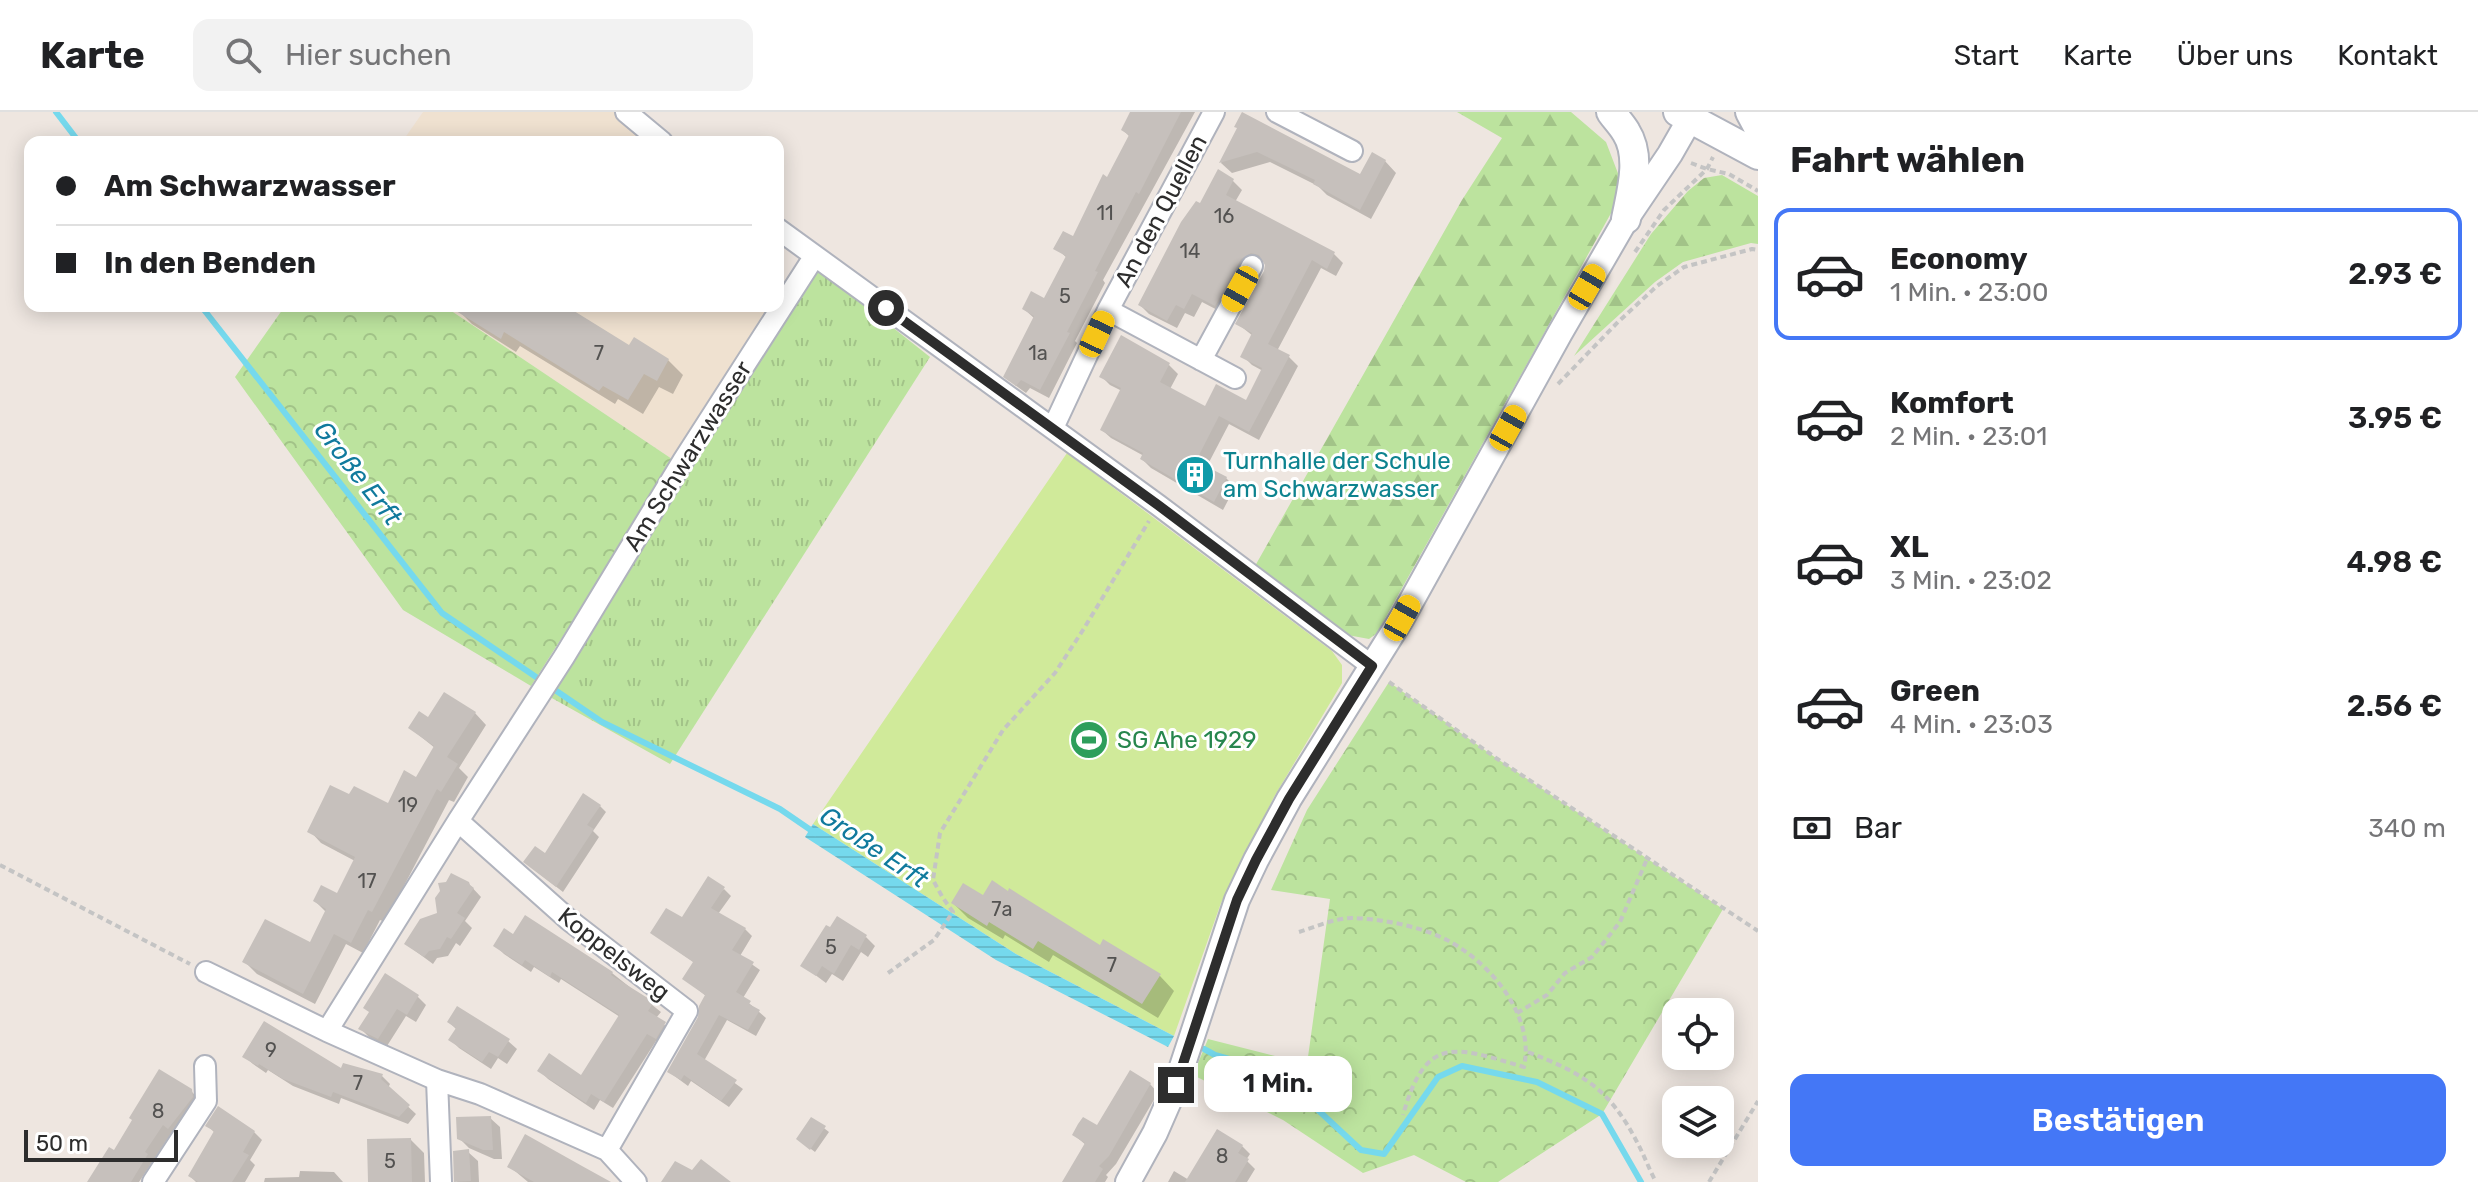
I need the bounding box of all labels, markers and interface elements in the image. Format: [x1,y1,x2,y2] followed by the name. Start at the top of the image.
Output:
[193,19,753,91] search box
[40,32,145,78] text: Karte
[221,33,265,77] icon: search
[285,37,452,73] text: Hier suchen
[1954,39,2019,72] text: Start
[2063,39,2132,72] text: Karte
[2176,39,2293,72] text: Über uns
[2337,39,2438,72] text: Kontakt
[1109,130,1213,292] street label: An den Quellen
[1790,138,2025,181] text: Fahrt wählen
[104,168,396,204] text: Am Schwarzwasser
[1096,201,1114,225] house number: 11
[1214,204,1234,228] house number: 16
[1794,238,1866,310] icon: car
[1180,239,1200,263] house number: 14
[1890,241,2028,277] text: Economy
[104,245,316,281] text: In den Benden
[2348,256,2442,292] text: 2.93 €
[1565,260,1609,314] car
[1218,262,1262,316] car
[1890,277,2049,308] text: 1 Min. · 23:00
[1059,284,1071,308] house number: 5
[868,290,904,326] route start
[1076,307,1118,361] car
[594,341,604,365] house number: 7
[1028,341,1048,365] house number: 1a
[618,356,758,556] street label: Am Schwarzwasser
[1794,382,1866,454] icon: car
[1890,385,2014,421] text: Komfort
[2348,400,2442,436] text: 3.95 €
[1486,401,1530,455] car
[307,415,409,533] water label: Große Erft
[1890,421,2047,452] text: 2 Min. · 23:01
[1223,447,1451,503] place label: Turnhalle der Schule am Schwarzwasser
[1174,454,1216,496] building icon: Turnhalle der Schule am Schwarzwasser
[1794,526,1866,598] icon: car
[1890,529,1929,565] text: XL
[2347,544,2442,580] text: 4.98 €
[1890,565,2052,596] text: 3 Min. · 23:02
[1380,591,1424,645] car
[1794,670,1866,742] icon: car
[1890,673,1980,709] text: Green
[2347,688,2442,724] text: 2.56 €
[1890,709,2053,740] text: 4 Min. · 23:03
[1068,719,1110,761] sports icon: SG Ahe 1929
[1117,726,1256,754] place label: SG Ahe 1929
[398,793,418,817] house number: 19
[814,800,935,896] water label: Große Erft
[1790,806,1834,850] icon: cash
[1854,810,1902,846] text: Bar
[2368,813,2446,844] text: 340 m
[358,869,376,893] house number: 17
[991,897,1013,921] house number: 7a
[553,902,675,1006] street label: Koppelsweg
[825,935,837,959] house number: 5
[1107,953,1117,977] house number: 7
[1662,998,1734,1158] map controls
[1662,998,1734,1070] button: locate
[265,1038,277,1062] house number: 9
[1204,1057,1352,1113] callout: 1 Min.
[1158,1067,1194,1103] route end
[1243,1068,1313,1099] text: 1 Min.
[353,1071,363,1095] house number: 7
[1790,1074,2446,1166] button: Bestätigen
[1662,1086,1734,1158] button: layers
[152,1099,164,1123] house number: 8
[24,1126,178,1162] scale bar
[36,1130,88,1157] text: 50 m
[1216,1144,1228,1168] house number: 8
[384,1149,396,1173] house number: 5

